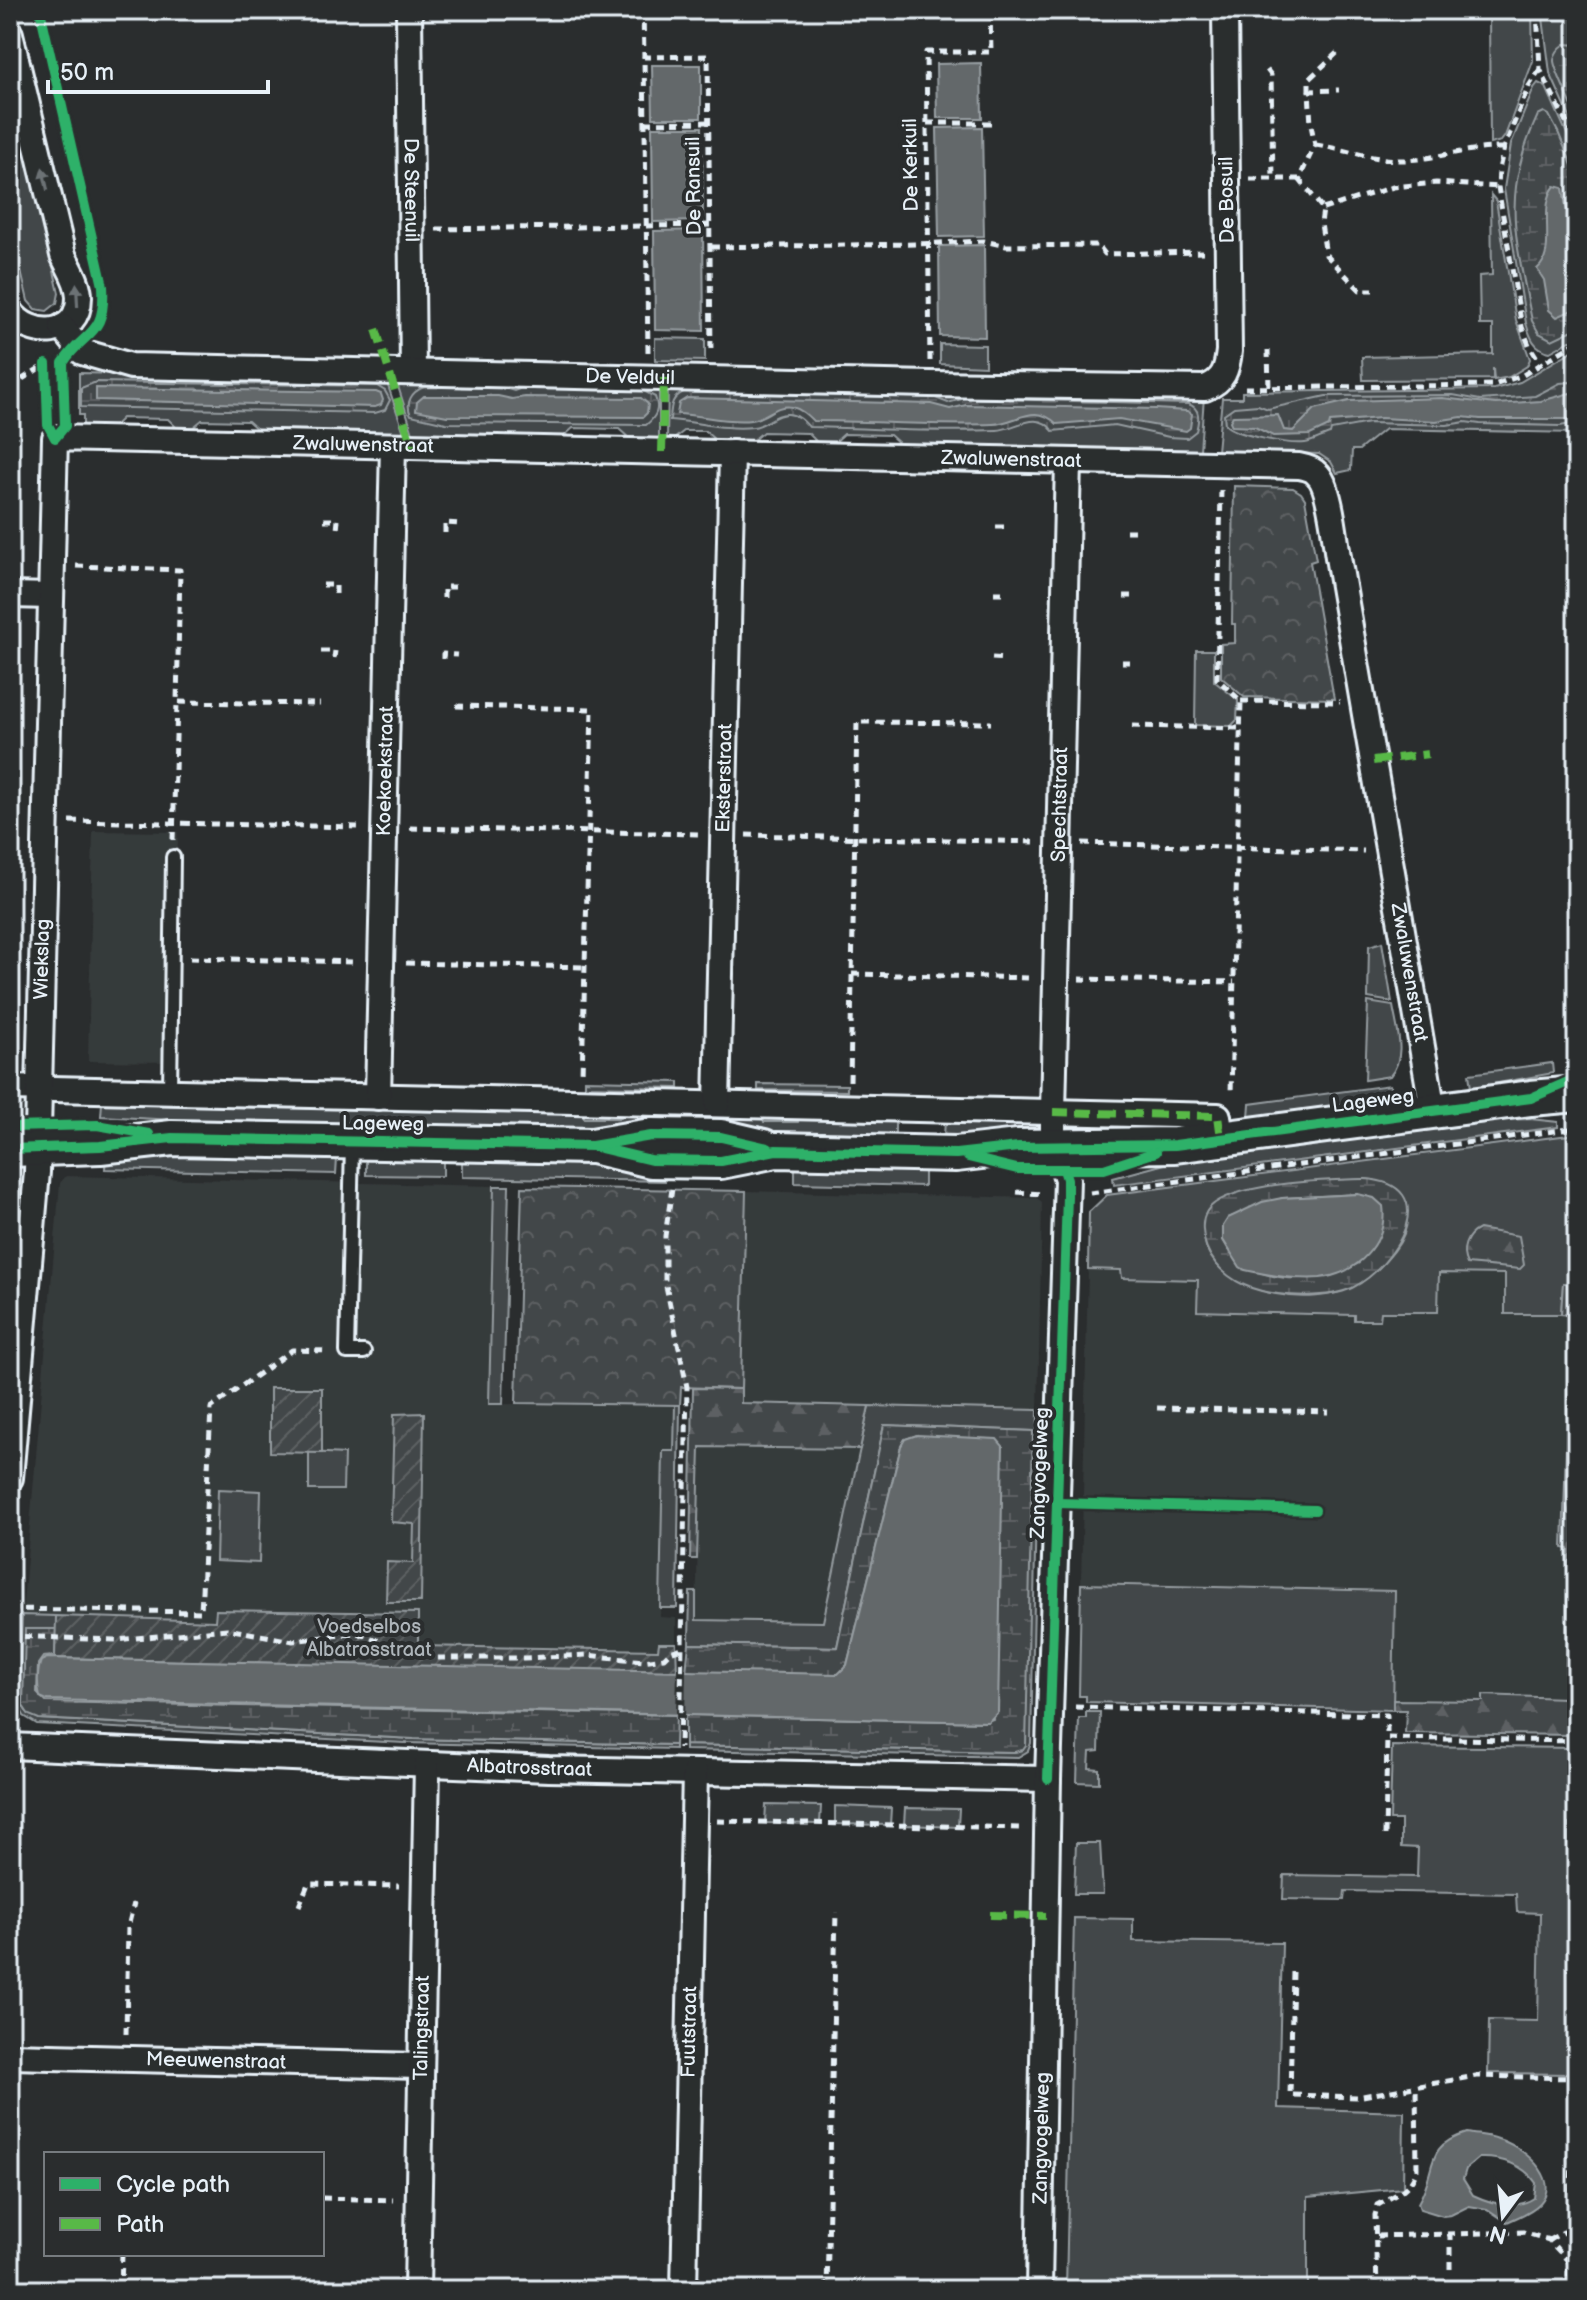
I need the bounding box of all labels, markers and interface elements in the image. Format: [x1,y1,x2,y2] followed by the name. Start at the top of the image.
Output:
[48,44,268,94] scale bar
[60,58,114,87] text: 50 m
[898,118,924,212] street label: De Kerkuil
[681,137,707,235] street label: De Ransuil
[398,138,424,242] street label: De Steenuil
[1214,156,1240,244] street label: De Bosuil
[38,167,50,192] one-way arrow
[70,281,83,307] one-way arrow
[585,364,675,390] street label: De Velduil
[292,431,434,459] street label: Zwaluwenstraat
[940,446,1082,473] street label: Zwaluwenstraat
[372,706,399,836] street label: Koekoekstraat
[711,723,738,833] street label: Eksterstraat
[1047,747,1073,863] street label: Spechtstraat
[1385,900,1433,1044] street label: Zwaluwenstraat
[29,919,55,1000] street label: Wiekslag
[1331,1084,1415,1118] street label: Lageweg
[342,1111,424,1137] street label: Lageweg
[1026,1407,1054,1540] street label: Zangvogelweg
[306,1615,432,1662] park label: Voedselbos Albatrosstraat
[466,1754,592,1782] street label: Albatrosstraat
[409,1975,435,2081] street label: Talingstraat
[677,1986,702,2078] street label: Fuutstraat
[146,2047,286,2075] street label: Meeuwenstraat
[1029,2072,1055,2205] street label: Zangvogelweg
[44,2152,324,2256] legend
[116,2170,230,2199] text: Cycle path
[1463,2176,1543,2256] north arrow
[116,2210,164,2239] text: Path
[1487,2219,1510,2249] text: N

